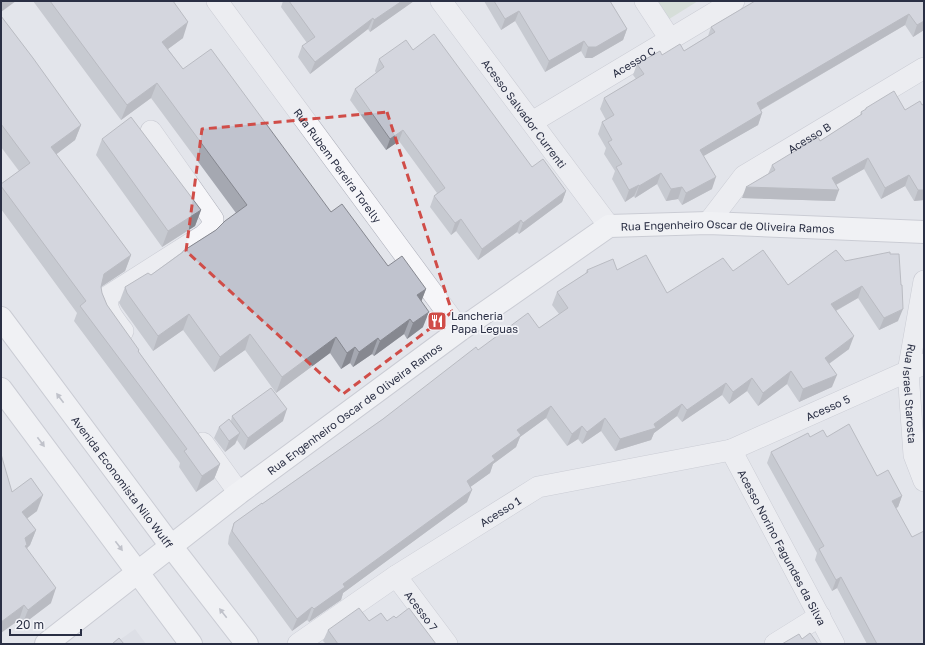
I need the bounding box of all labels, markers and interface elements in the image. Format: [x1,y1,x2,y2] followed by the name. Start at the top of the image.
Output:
[609,43,657,79] street label: Acesso C
[480,56,570,170] street label: Acesso Salvador Currenti
[292,105,385,225] street label: Rua Rubem Pereira Torelly
[785,119,833,155] street label: Acesso B
[620,216,835,235] street label: Rua Engenheiro Oscar de Oliveira Ramos
[451,309,518,335] place label: Lancheria Papa Leguas
[426,310,448,332] restaurant icon: Lancheria Papa Leguas
[264,339,444,477] street label: Rua Engenheiro Oscar de Oliveira Ramos
[901,343,920,444] street label: Rua Israel Starosta
[803,391,852,423] street label: Acesso 5
[56,392,65,403] one-way arrow
[69,413,176,550] street label: Avenida Economista Nilo Wulff
[37,437,45,448] one-way arrow
[736,467,829,627] street label: Acesso Norino Fagundes da Silva
[477,493,523,529] street label: Acesso 1
[115,541,123,552] one-way arrow
[403,588,441,633] street label: Acesso 7
[219,608,227,619] one-way arrow
[10,611,81,637] scale bar
[16,617,44,632] text: 20 m

